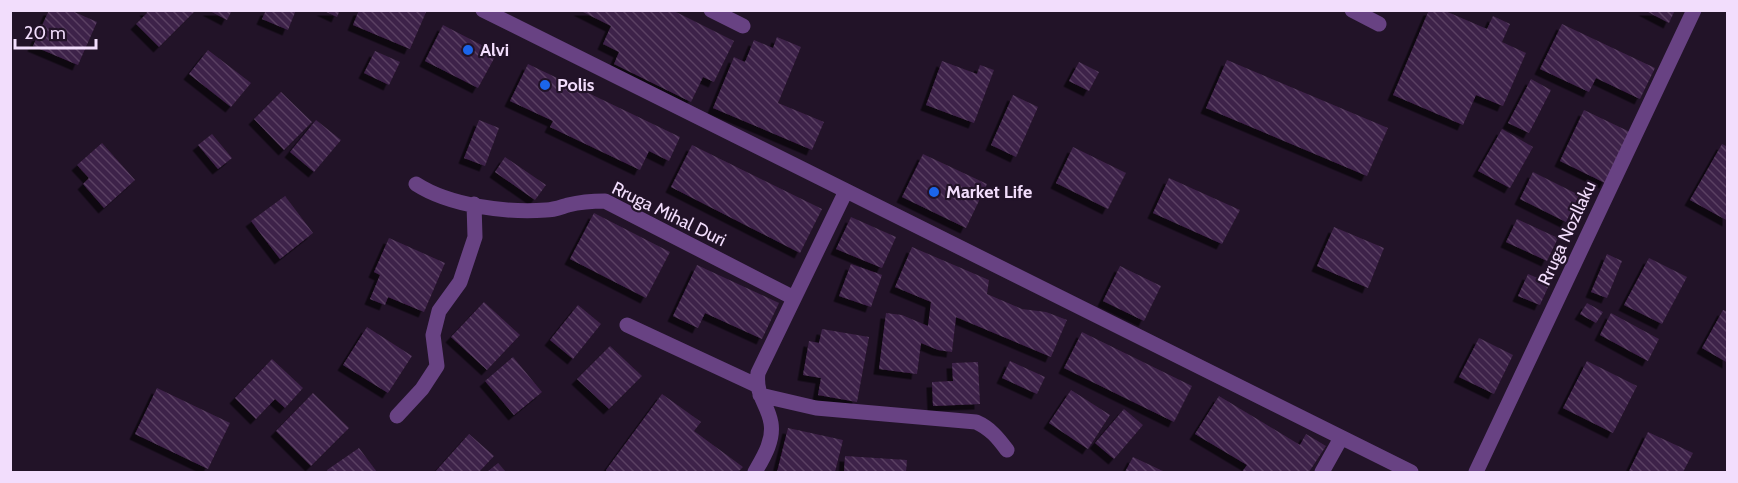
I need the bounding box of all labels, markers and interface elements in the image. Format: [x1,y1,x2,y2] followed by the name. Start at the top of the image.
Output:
[15,12,96,50] scale bar
[24,22,66,44] text: 20 m
[480,39,509,61] place label: Alvi
[461,43,475,57] marker: Alvi
[557,74,595,96] place label: Polis
[538,78,552,92] marker: Polis
[608,177,730,251] street label: Rruga Mihal Duri
[1533,177,1601,289] street label: Rruga Nozllaku
[946,181,1032,203] place label: Market Life
[927,185,941,199] marker: Market Life

